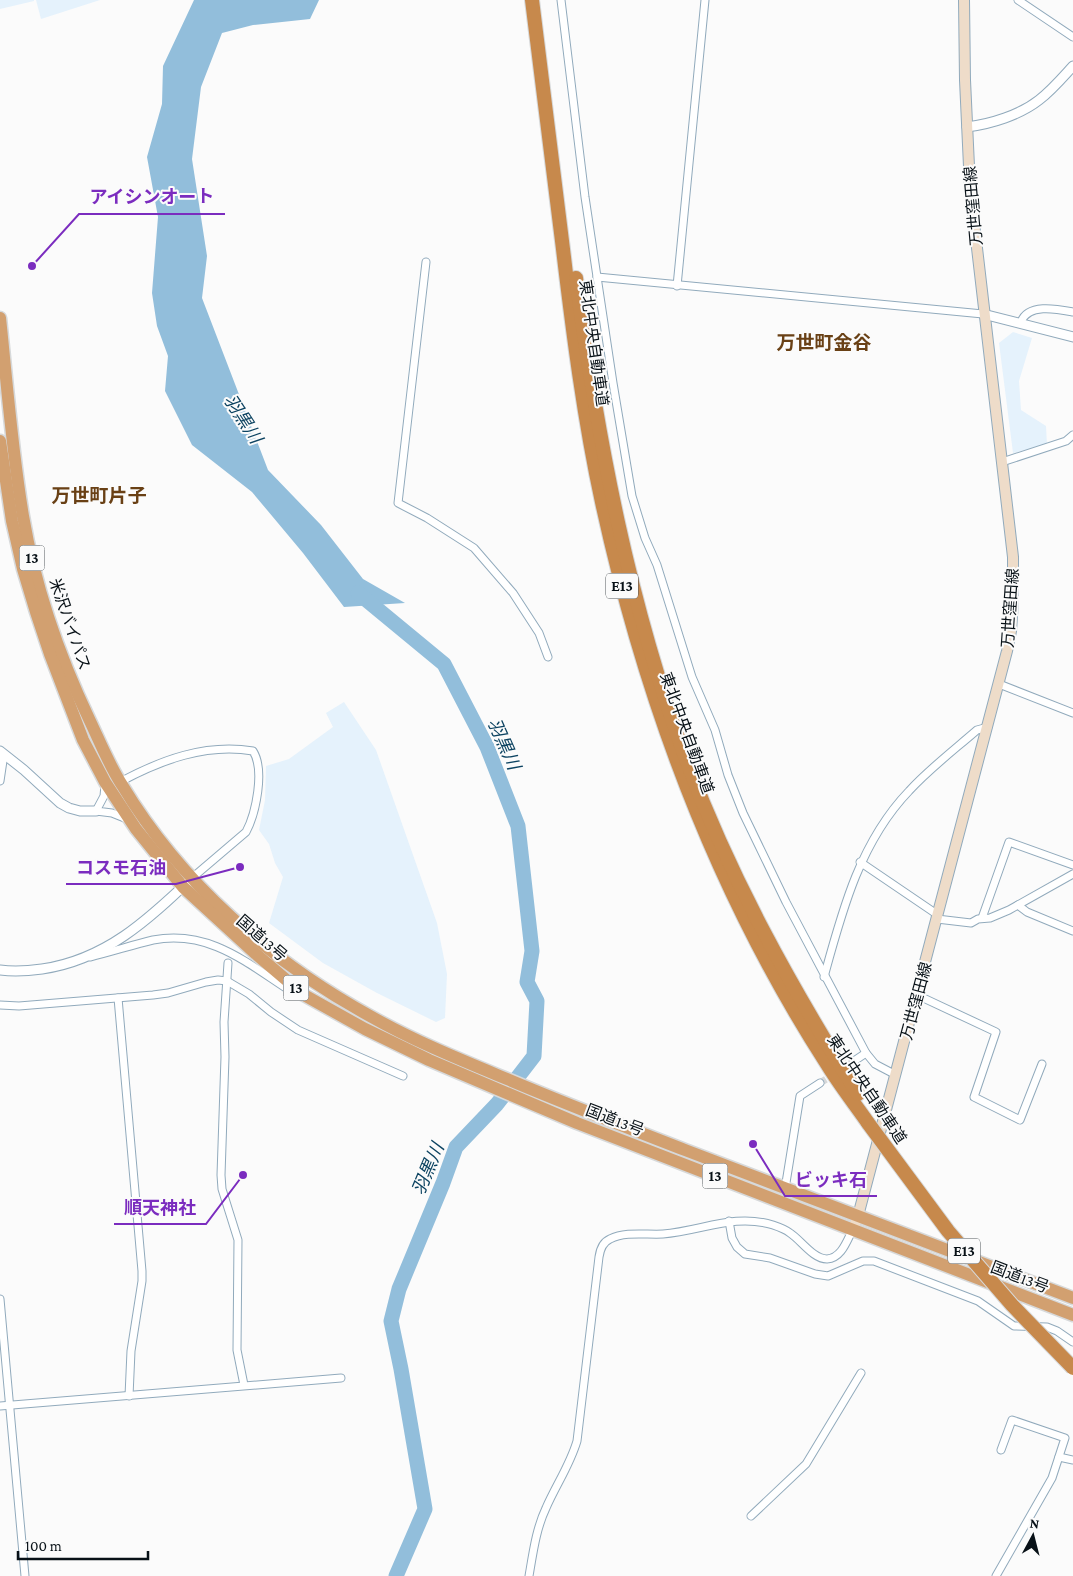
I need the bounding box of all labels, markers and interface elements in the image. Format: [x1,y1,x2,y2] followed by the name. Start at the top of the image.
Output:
[961,165,985,247] street label: 万世窪田線
[79,181,225,214] callout: アイシンオート
[89,187,215,207] text: アイシンオート
[577,278,611,408] street label: 東北中央自動車道
[776,332,872,353] district label: 万世町金谷
[220,391,267,449] water label: 羽黒川
[51,485,147,506] district label: 万世町片子
[20,546,44,570] road number: 13
[999,567,1021,649] street label: 万世窪田線
[606,574,638,598] road number: E13
[46,576,94,672] street label: 米沢バイパス
[657,670,717,796] street label: 東北中央自動車道
[484,715,525,775] water label: 羽黒川
[66,851,176,884] callout: コスモ石油
[76,858,166,878] text: コスモ石油
[233,912,291,964] street label: 国道13号
[897,960,935,1042] street label: 万世窪田線
[284,976,308,1000] road number: 13
[824,1031,910,1147] street label: 東北中央自動車道
[584,1101,646,1139] street label: 国道13号
[408,1138,449,1198] water label: 羽黒川
[785,1163,877,1196] callout: ビッキ石
[702,1164,728,1188] road number: 13
[795,1170,867,1190] text: ビッキ石
[114,1191,206,1224] callout: 順天神社
[124,1198,196,1218] text: 順天神社
[948,1238,980,1264] road number: E13
[989,1258,1051,1296] street label: 国道13号
[1008,1511,1058,1561] north arrow
[1029,1515,1041,1532] text: N
[18,1528,148,1560] scale bar
[25,1538,62,1554] text: 100 m

